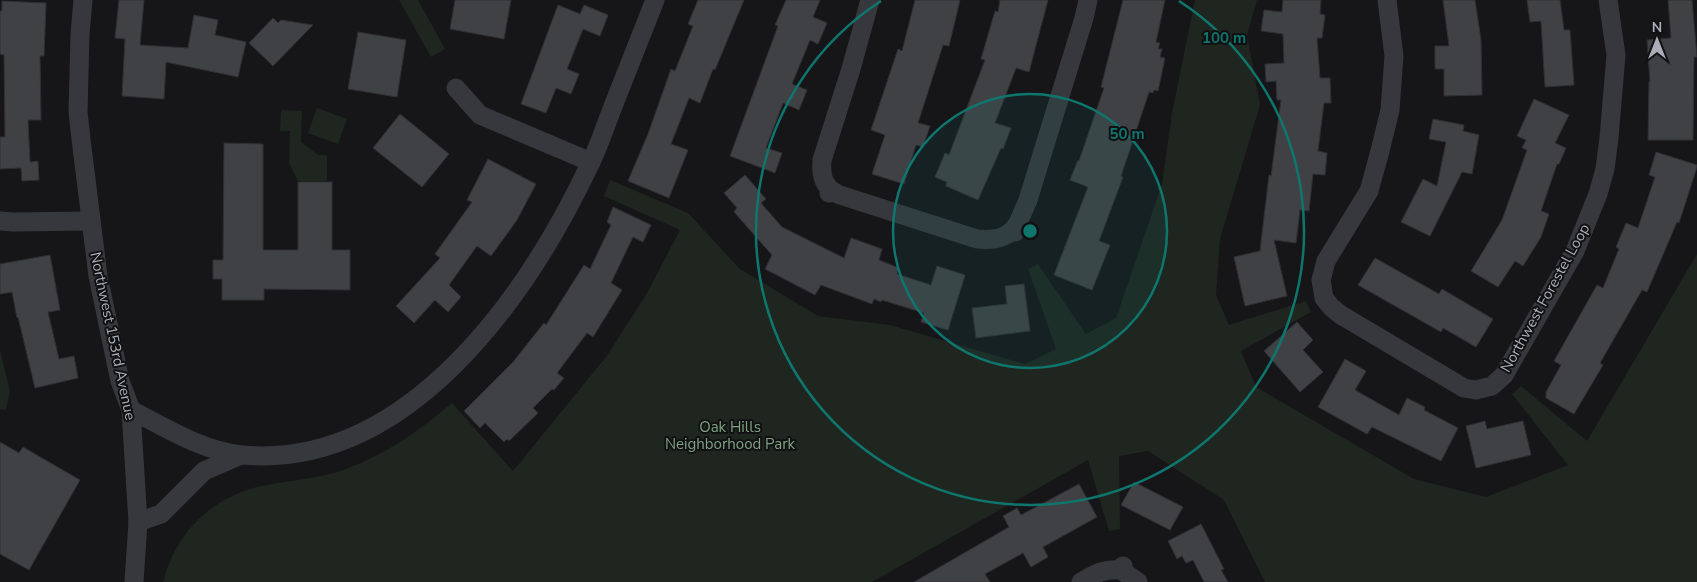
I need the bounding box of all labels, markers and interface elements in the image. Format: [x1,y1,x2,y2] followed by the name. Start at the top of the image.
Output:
[1632,15,1682,65] north arrow
[1652,18,1662,37] text: N
[1202,28,1246,48] text: 100 m
[1109,124,1145,144] text: 50 m
[1496,220,1594,376] street label: Northwest Forestel Loop
[1021,222,1039,240] centre of rings
[85,250,141,422] street label: Northwest 153rd Avenue
[665,417,796,454] park label: Oak Hills Neighborhood Park

